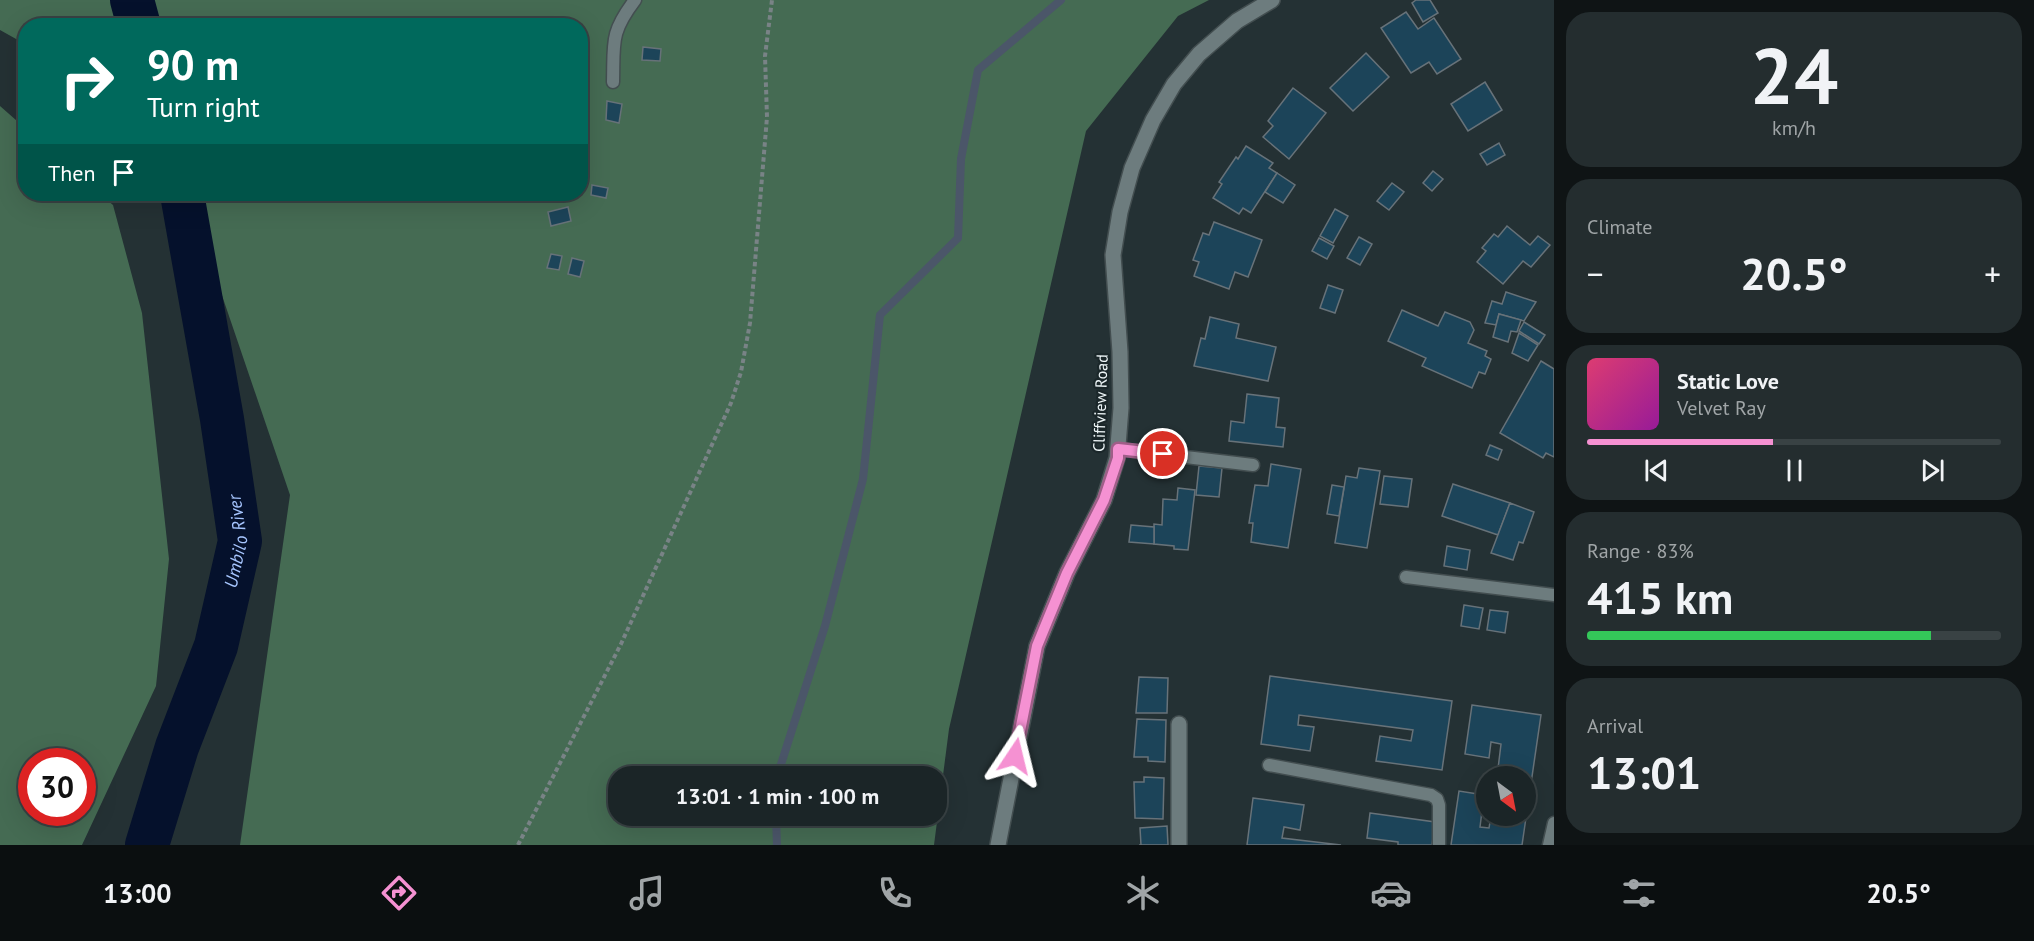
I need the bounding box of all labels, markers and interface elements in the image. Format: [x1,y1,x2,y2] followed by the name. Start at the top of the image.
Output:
[1750,25,1838,126] text: 24
[147,37,239,92] text: 90 m
[48,42,126,120] icon: right
[147,90,260,124] text: Turn right
[1772,115,1816,141] text: km/h
[107,156,140,189] icon: arrive
[48,159,95,187] text: Then
[1587,214,1653,240] text: Climate
[1740,244,1848,302] text: 20.5°
[1587,252,1604,295] text: −
[1984,252,2001,295] text: +
[1088,354,1112,452] street label: Cliffview Road
[1677,367,1779,395] text: Static Love
[1677,395,1766,421] text: Velvet Ray
[1137,428,1188,479] pin
[1146,437,1179,470] icon: arrive
[1640,454,1673,487] icon: previous
[1778,454,1811,487] icon: pause
[1916,454,1949,487] icon: next
[218,492,252,590] water label: Umbilo River
[1587,538,1694,564] text: Range · 83%
[1587,568,1733,626] text: 415 km
[1587,713,1643,739] text: Arrival
[983,724,1047,788] position arrow
[1587,743,1701,801] text: 13:01
[18,748,96,826] speed limit sign: 30
[1476,766,1536,826] north arrow
[1476,766,1536,826] map controls
[676,782,879,810] text: 13:01 · 1 min · 100 m
[378,872,420,914] icon: directions
[626,872,668,914] icon: music
[874,872,916,914] icon: phone
[1122,872,1164,914] icon: climate
[1370,872,1412,914] icon: car
[1618,872,1660,914] icon: filters
[103,876,172,910] text: 13:00
[1867,876,1931,910] text: 20.5°

